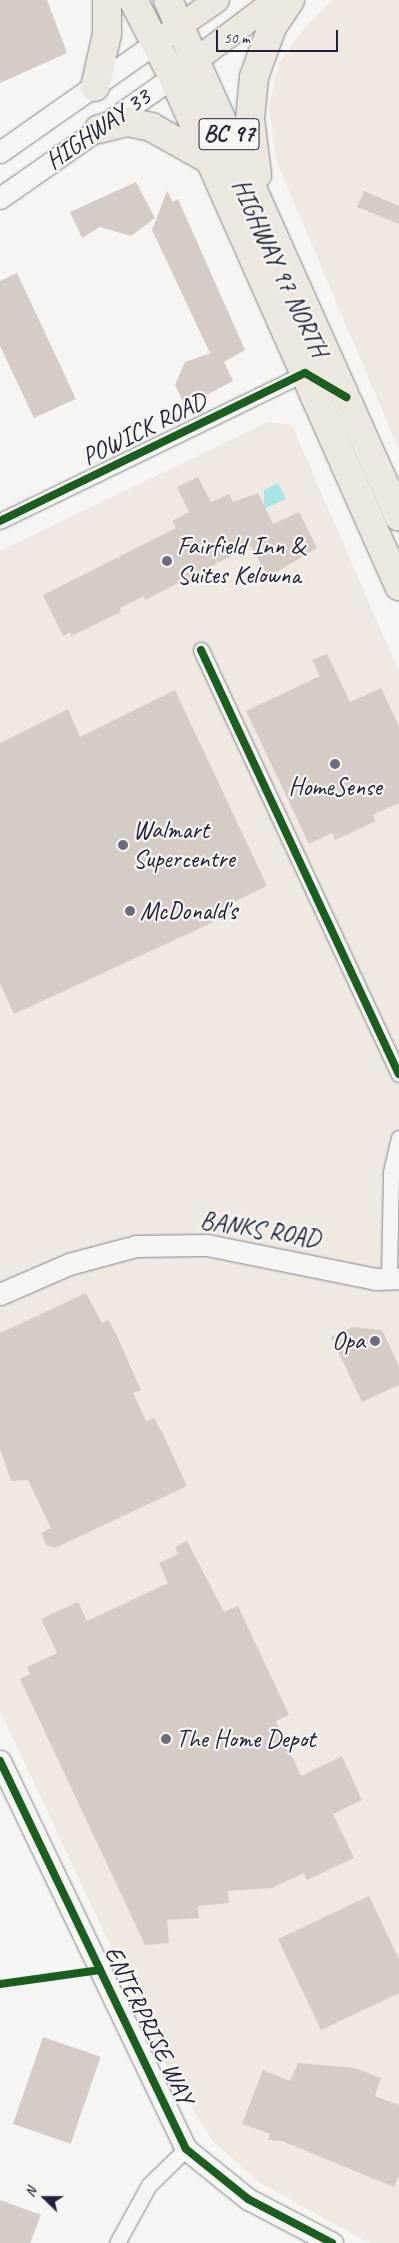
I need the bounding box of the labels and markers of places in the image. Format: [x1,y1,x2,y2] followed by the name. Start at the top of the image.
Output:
[177,532,304,591] place label: Fairfield Inn & Suites Kelowna
[161,555,173,567] marker: Fairfield Inn & Suites Kelowna
[329,758,341,770] marker: HomeSense
[288,772,382,802] place label: HomeSense
[133,816,235,875] place label: Walmart Supercentre
[117,839,129,851] marker: Walmart Supercentre
[140,896,237,926] place label: McDonald's
[124,905,136,917] marker: McDonald's
[332,1326,365,1356] place label: Opa
[369,1335,381,1347] marker: Opa
[176,1724,314,1754] place label: The Home Depot
[160,1733,172,1745] marker: The Home Depot

